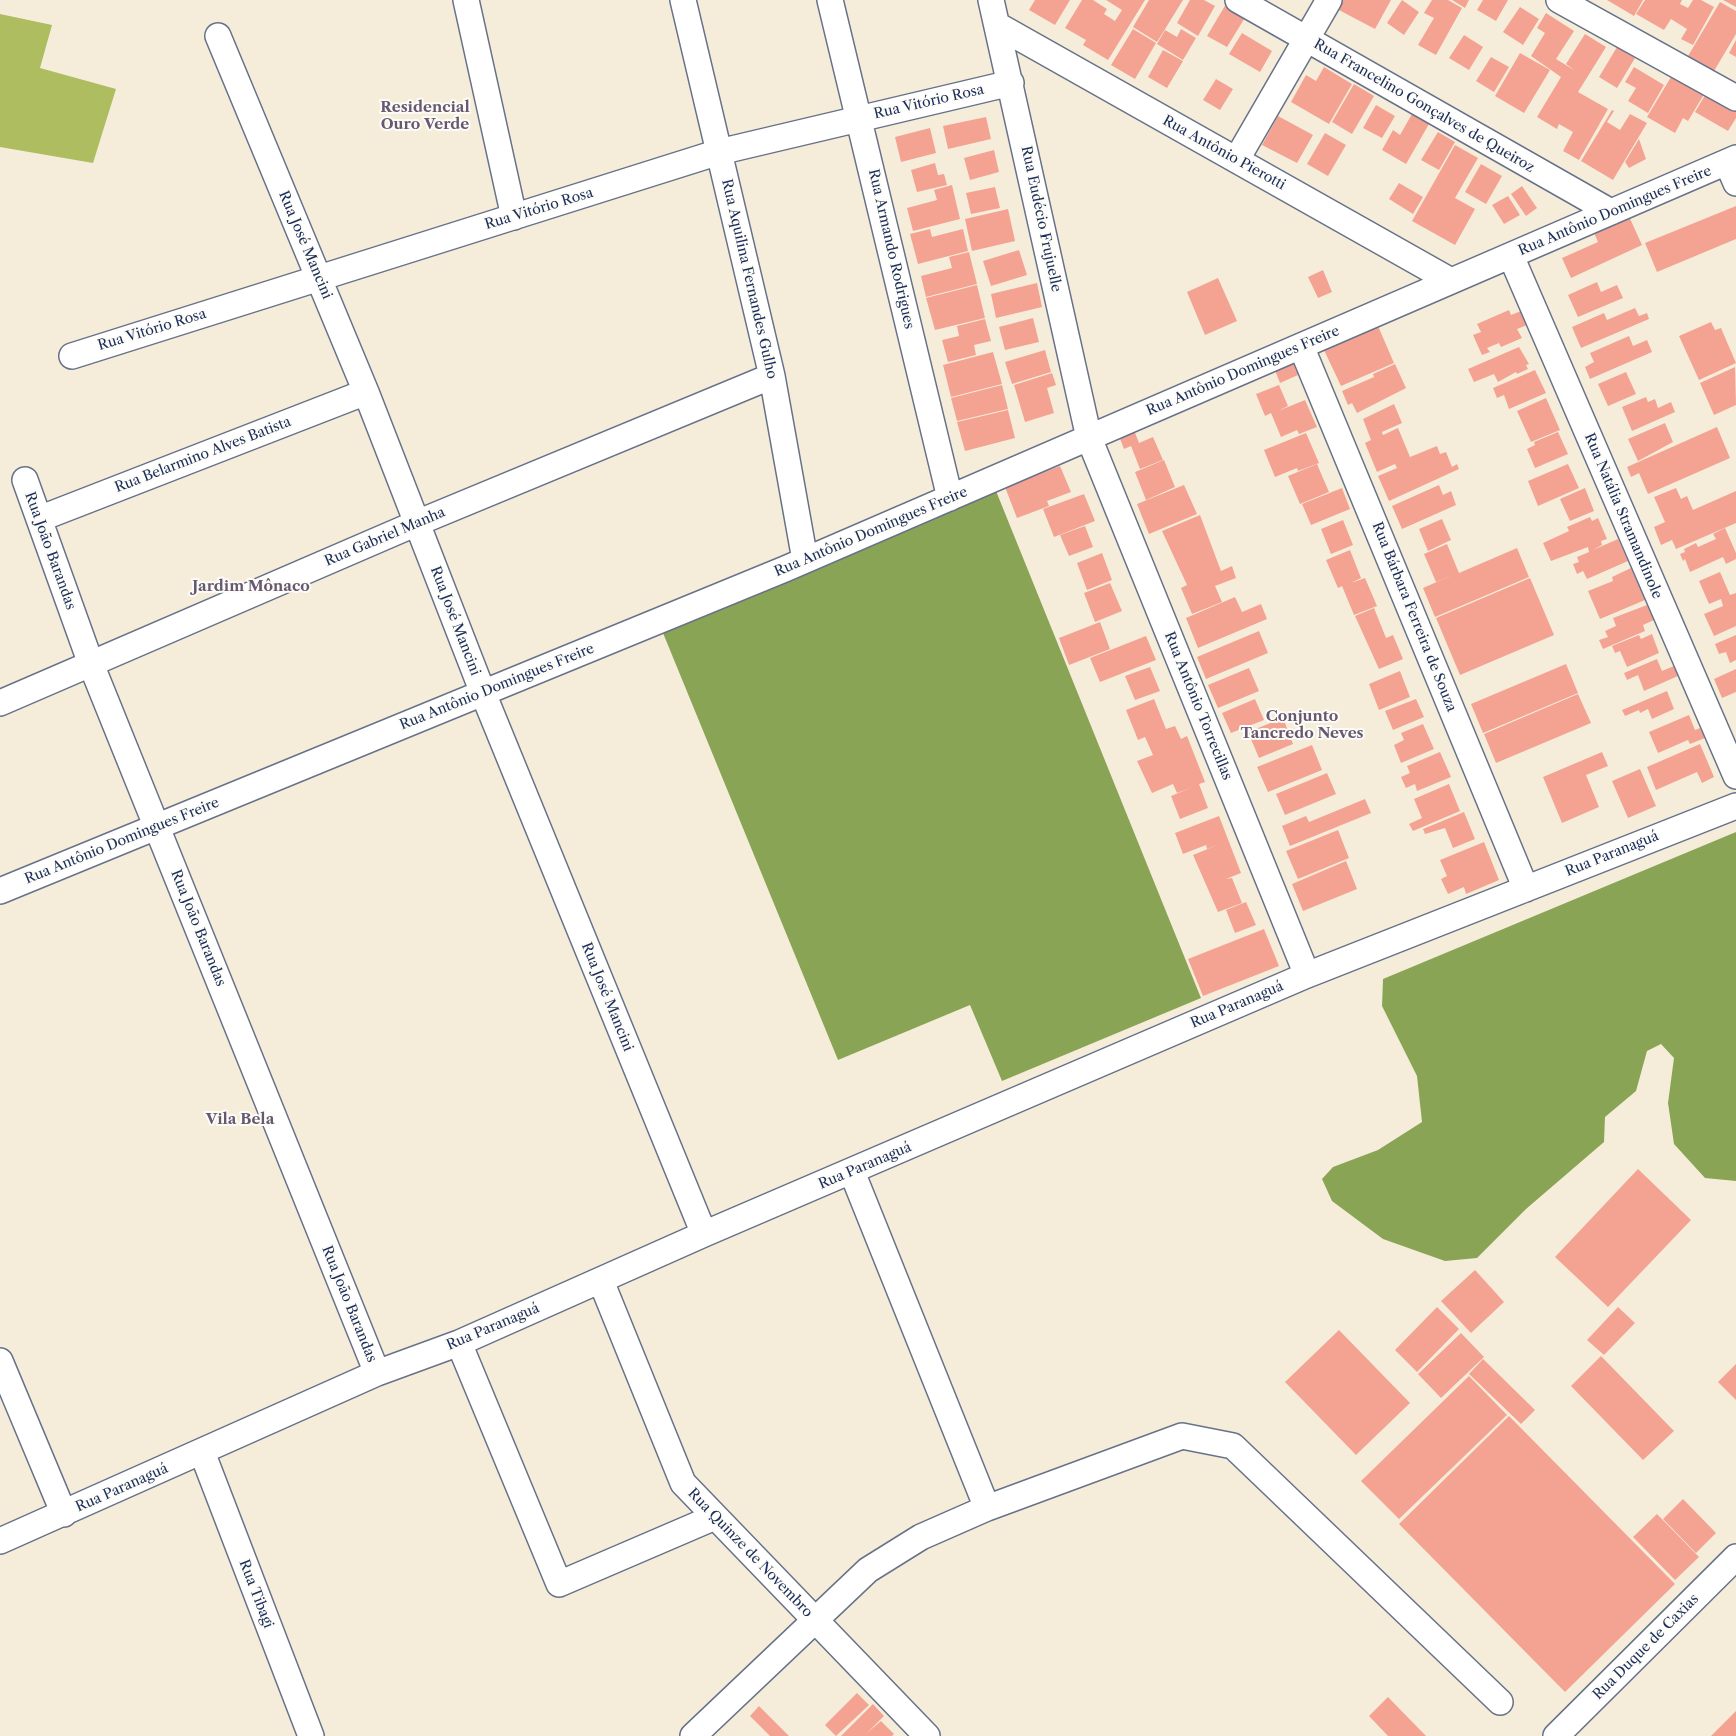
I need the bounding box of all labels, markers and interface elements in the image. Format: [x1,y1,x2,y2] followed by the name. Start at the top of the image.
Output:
[1311,36,1537,176] street label: Rua Francelino Gonçalves de Queiroz
[872,81,986,123] street label: Rua Vitório Rosa
[380,99,470,134] district label: Residencial Ouro Verde
[1160,112,1288,194] street label: Rua Antônio Pierotti
[1017,145,1065,293] street label: Rua Eudécio Frujuelle
[1516,163,1714,259] street label: Rua Antônio Domingues Freire
[864,167,918,331] street label: Rua Armando Rodrigues
[718,177,780,381] street label: Rua Aquilina Fernandes Gulho
[483,185,595,233] street label: Rua Vitório Rosa
[275,188,335,302] street label: Rua José Mancini
[96,306,208,354] street label: Rua Vitório Rosa
[1144,323,1342,419] street label: Rua Antônio Domingues Freire
[113,414,293,496] street label: Rua Belarmino Alves Batista
[1580,431,1666,601] street label: Rua Natália Stramandinole
[772,484,970,580] street label: Rua Antônio Domingues Freire
[21,490,79,612] street label: Rua João Barandas
[322,504,448,570] street label: Rua Gabriel Manha
[1368,520,1460,714] street label: Rua Bárbara Ferreira de Souza
[426,564,484,678] street label: Rua José Mancini
[192,578,310,596] district label: Jardim Mônaco
[1161,629,1235,783] street label: Rua Antônio Torrecillas
[397,640,597,734] street label: Rua Antônio Domingues Freire
[1240,708,1364,743] district label: Conjunto Tancredo Neves
[22,794,222,888] street label: Rua Antônio Domingues Freire
[1563,828,1661,880] street label: Rua Paranaguá
[167,867,229,989] street label: Rua João Barandas
[578,940,636,1054] street label: Rua José Mancini
[1188,978,1286,1032] street label: Rua Paranaguá
[206,1111,274,1129] district label: Vila Bela
[816,1139,914,1193] street label: Rua Paranaguá
[318,1243,380,1365] street label: Rua João Barandas
[444,1300,542,1354] street label: Rua Paranaguá
[73,1460,171,1516] street label: Rua Paranaguá
[684,1485,816,1621] street label: Rua Quinze de Novembro
[235,1557,277,1631] street label: Rua Tibagi
[1590,1591,1702,1703] street label: Rua Duque de Caxias

